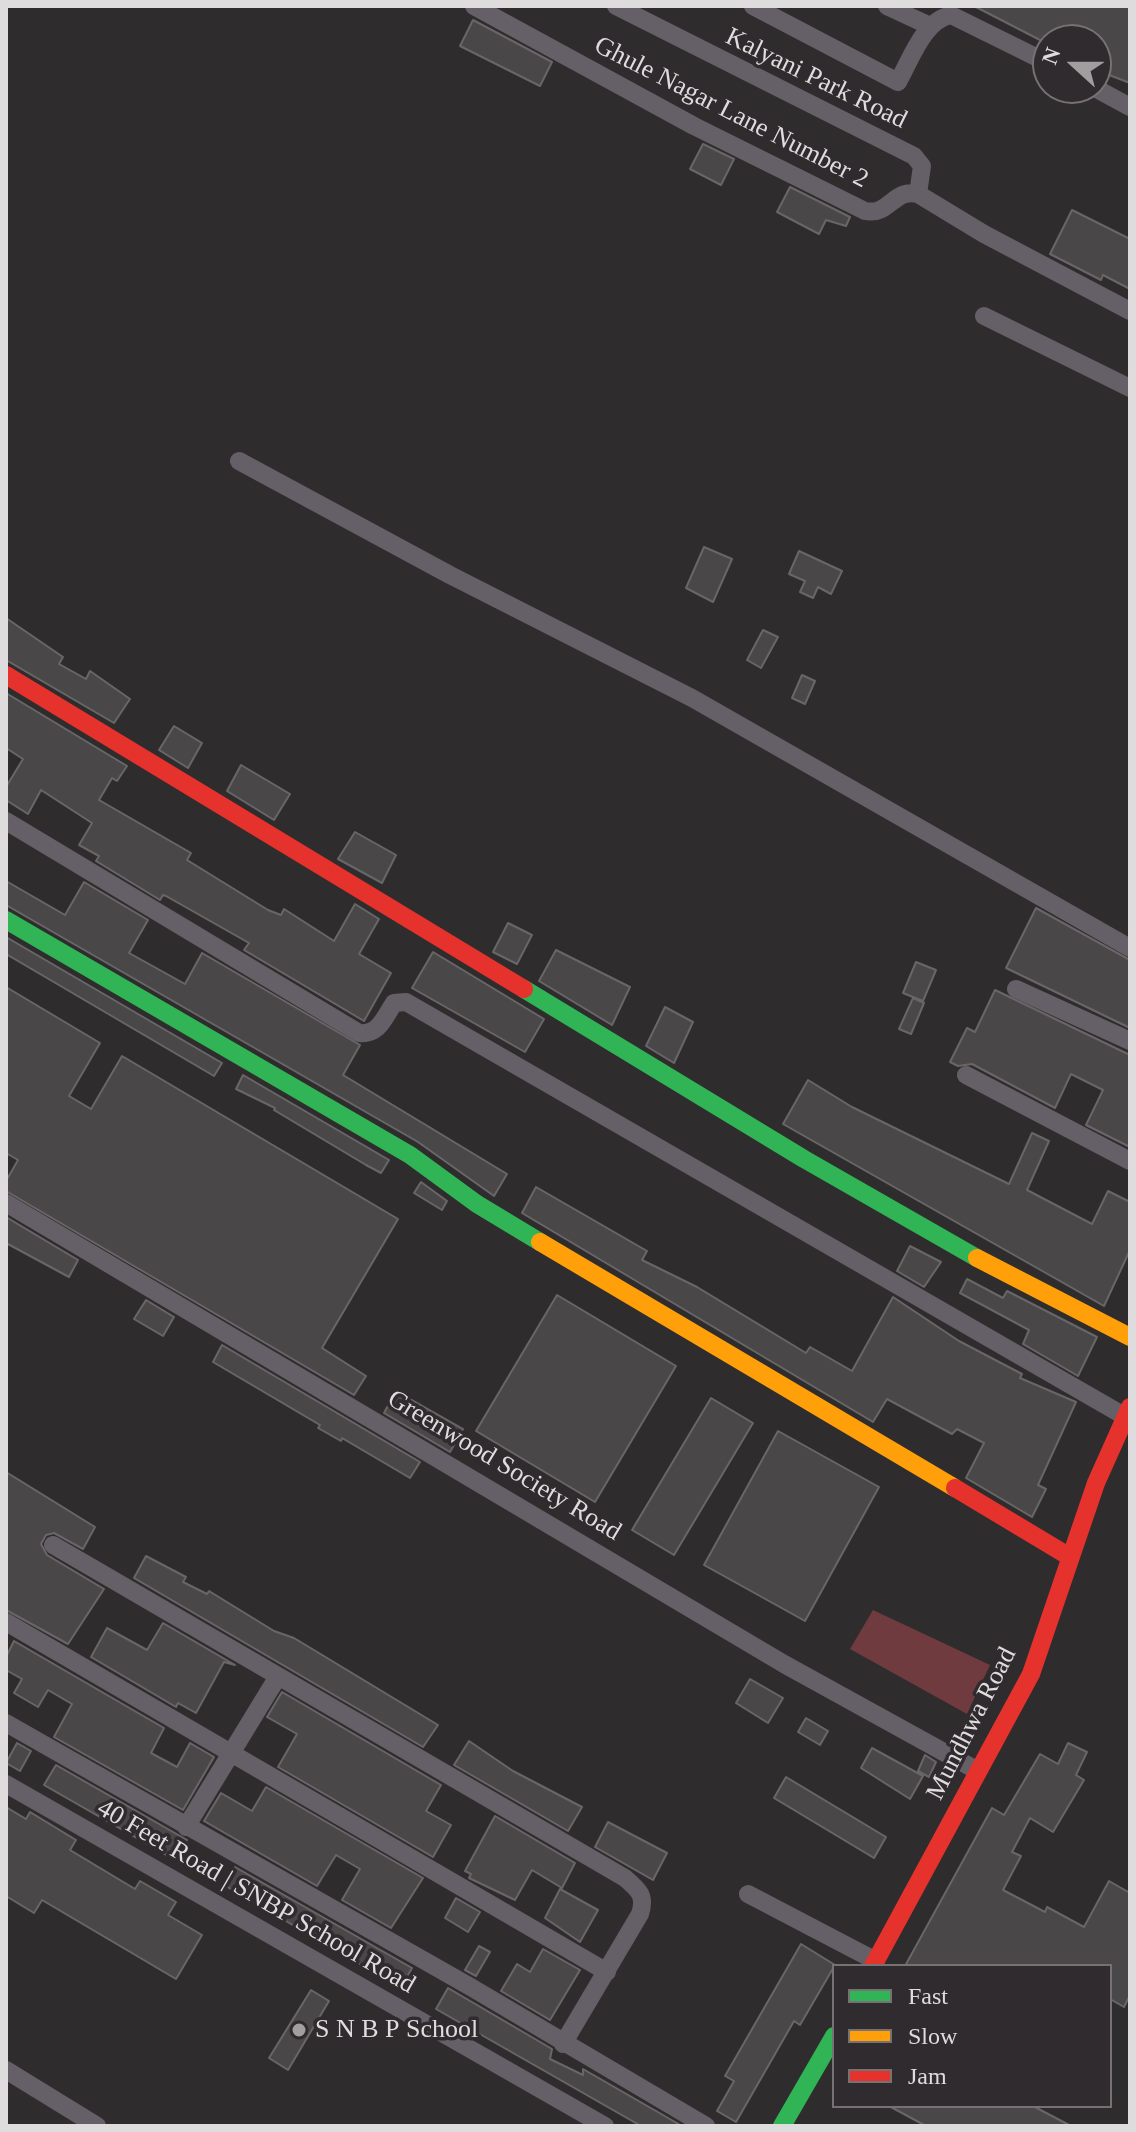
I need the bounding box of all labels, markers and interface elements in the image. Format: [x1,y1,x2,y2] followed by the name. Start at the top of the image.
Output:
[720,22,912,136] street label: Kalyani Park Road
[1032,24,1112,104] north arrow
[589,30,873,196] street label: Ghule Nagar Lane Number 2
[1036,44,1066,68] text: N
[381,1384,627,1548] street label: Greenwood Society Road
[920,1643,1024,1805] street label: Mundhwa Road
[91,1793,421,2001] street label: 40 Feet Road | SNBP School Road
[832,1964,1112,2108] legend
[908,1983,948,2009] text: Fast
[315,2014,478,2046] place label: S N B P School
[290,2021,308,2039] marker: S N B P School
[908,2023,957,2049] text: Slow
[908,2063,947,2089] text: Jam

